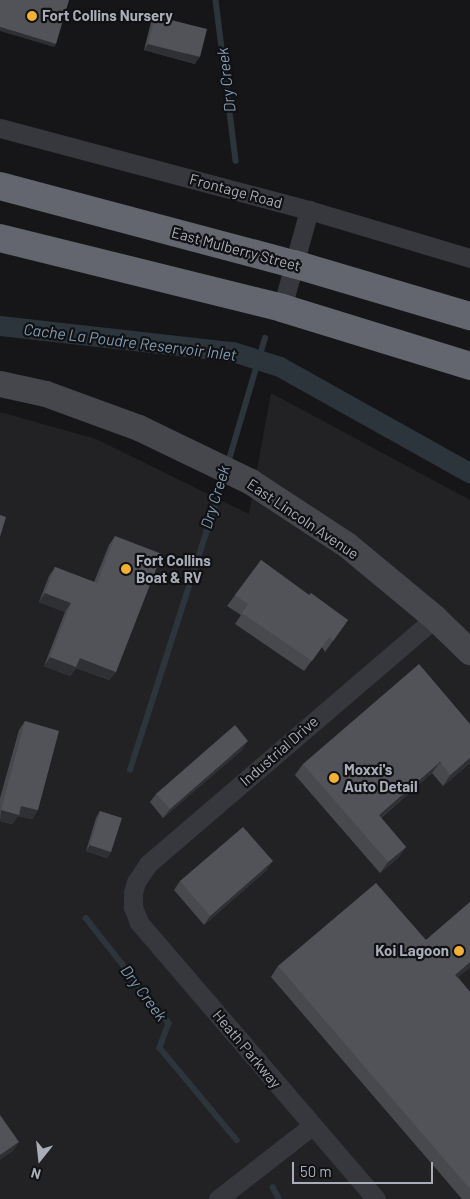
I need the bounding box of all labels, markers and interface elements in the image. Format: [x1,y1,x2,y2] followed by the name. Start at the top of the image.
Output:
[42,7,173,25] place label: Fort Collins Nursery
[26,10,38,22] marker: Fort Collins Nursery
[212,46,240,114] water label: Dry Creek
[188,170,284,212] street label: Frontage Road
[169,223,303,275] street label: East Mulberry Street
[22,319,238,365] water label: Cache La Poudre Reservoir Inlet
[196,463,234,531] water label: Dry Creek
[244,475,362,563] street label: East Lincoln Avenue
[136,551,211,586] place label: Fort Collins Boat & RV
[120,563,132,575] marker: Fort Collins Boat & RV
[236,712,322,790] street label: Industrial Drive
[344,760,418,795] place label: Moxxi's Auto Detail
[328,772,340,784] marker: Moxxi's Auto Detail
[375,942,449,960] place label: Koi Lagoon
[453,945,465,957] marker: Koi Lagoon
[117,961,171,1025] water label: Dry Creek
[209,1006,285,1092] street label: Heath Parkway
[15,1134,65,1184] north arrow
[295,1152,436,1184] scale bar
[300,1162,332,1180] text: 50 m
[29,1164,43,1183] text: N

